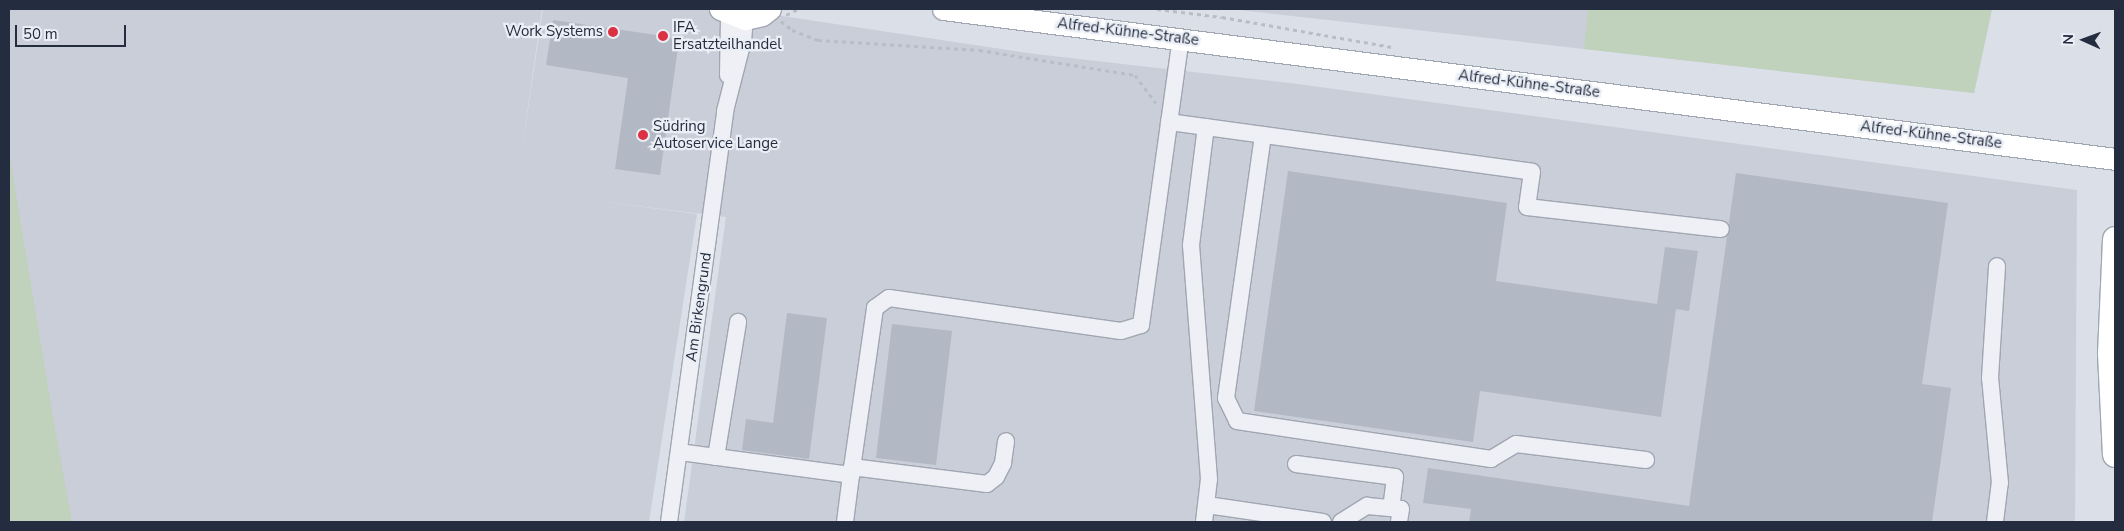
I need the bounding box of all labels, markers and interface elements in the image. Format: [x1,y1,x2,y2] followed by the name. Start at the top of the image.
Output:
[1056,14,1200,50] street label: Alfred-Kühne-Straße
[18,15,129,47] scale bar
[2059,15,2109,65] north arrow
[673,18,782,53] place label: IFA Ersatzteilhandel
[505,23,603,41] place label: Work Systems
[23,24,58,44] text: 50 m
[607,26,619,38] marker: Work Systems
[657,30,669,42] marker: IFA Ersatzteilhandel
[2059,34,2078,45] text: N
[1457,66,1601,102] street label: Alfred-Kühne-Straße
[653,117,778,152] place label: Südring Autoservice Lange
[1859,117,2003,153] street label: Alfred-Kühne-Straße
[637,129,649,141] marker: Südring Autoservice Lange
[682,251,716,363] street label: Am Birkengrund

